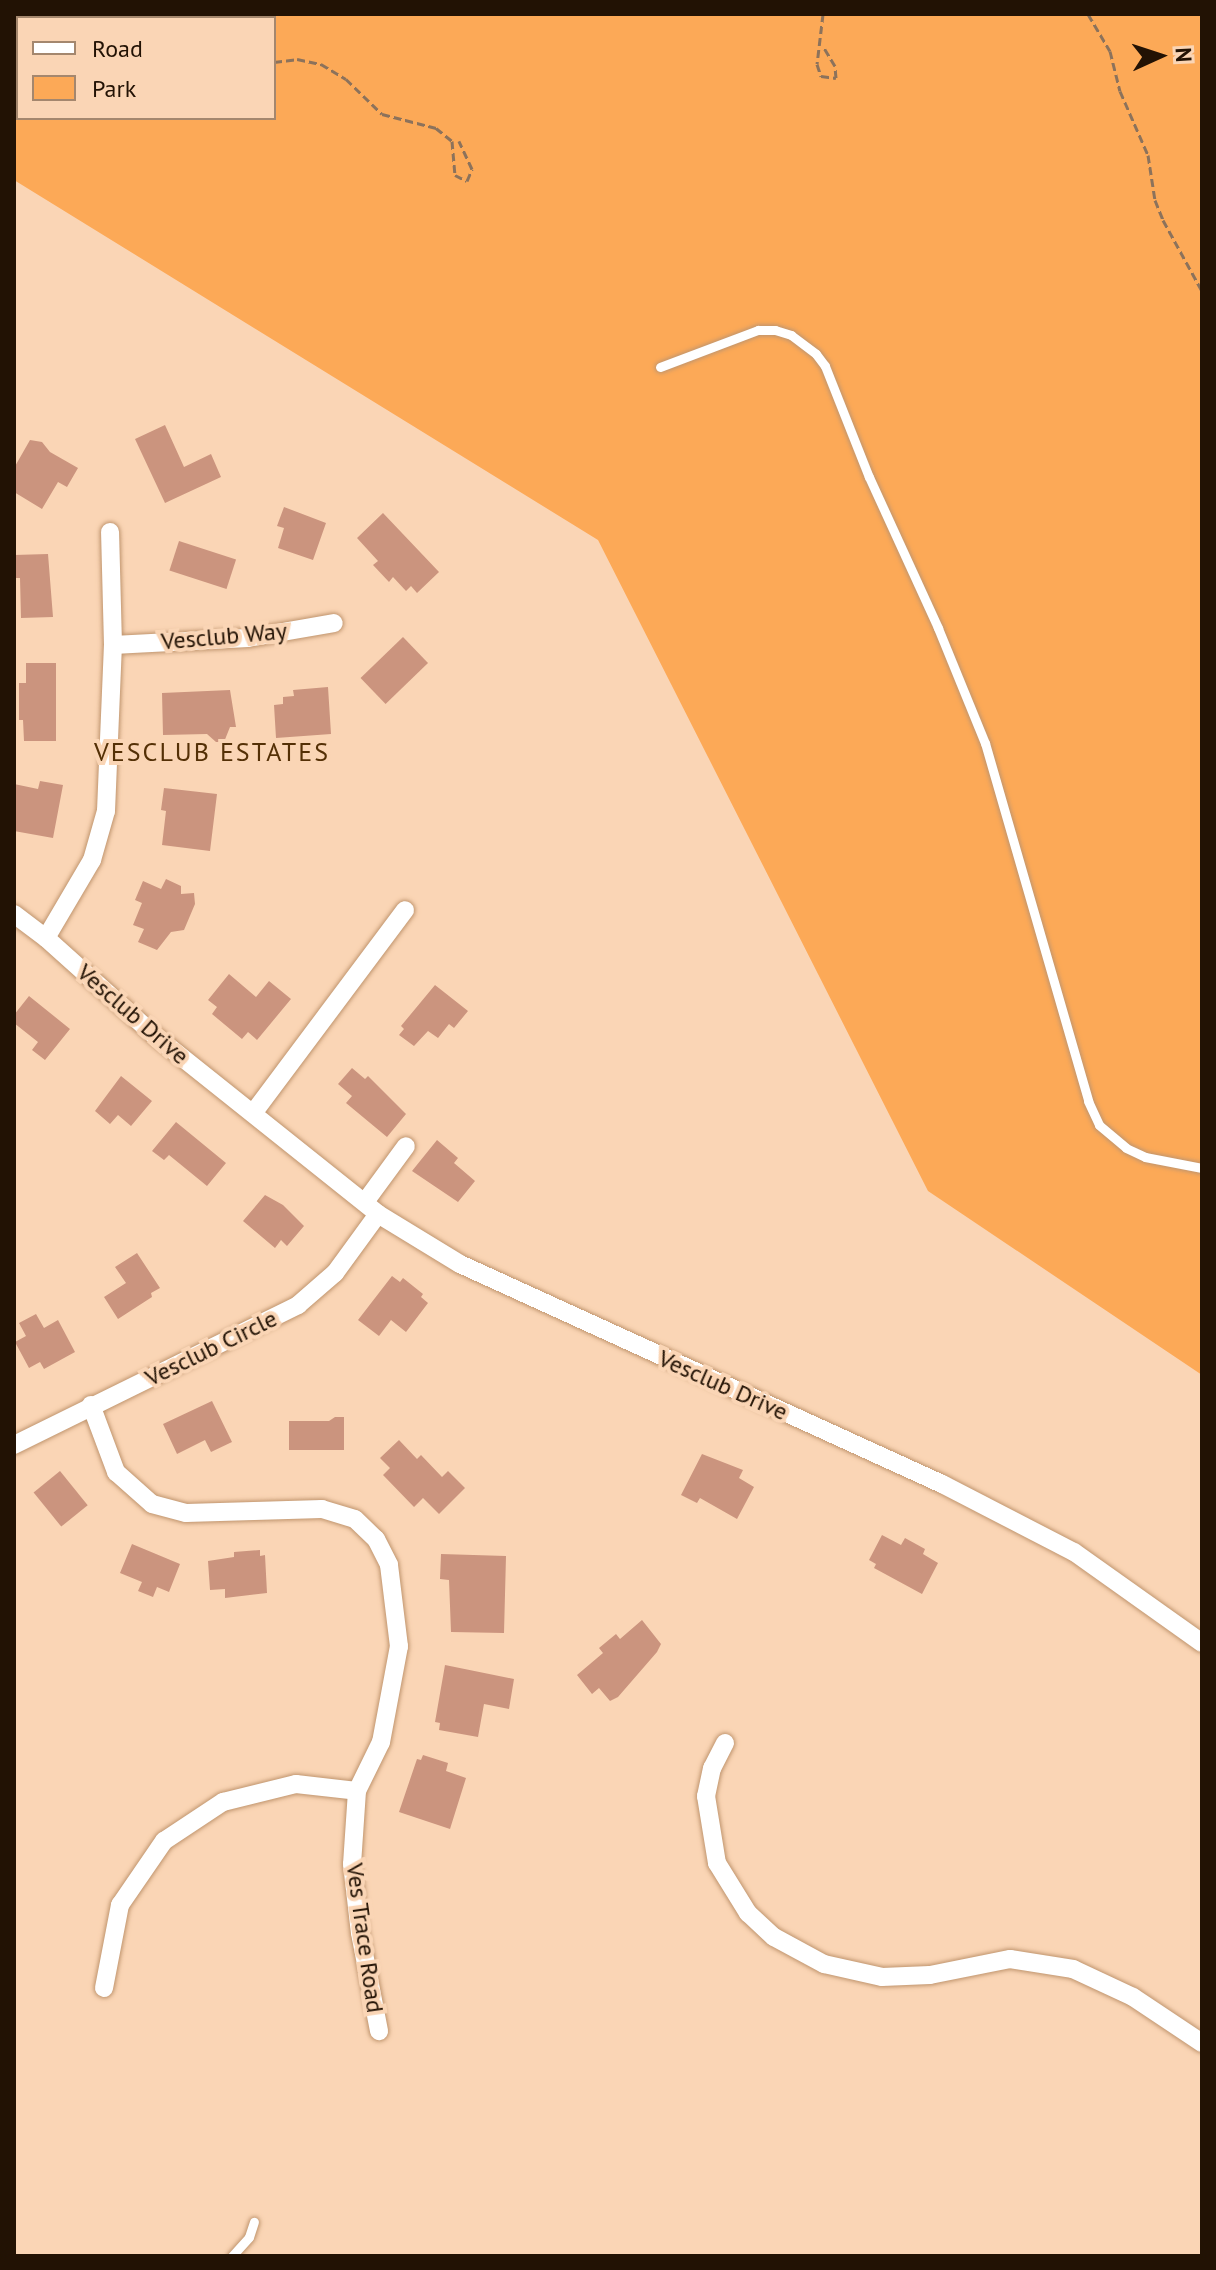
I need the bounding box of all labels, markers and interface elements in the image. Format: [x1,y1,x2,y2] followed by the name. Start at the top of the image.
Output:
[16,16,276,120] legend
[1120,16,1200,96] north arrow
[92,33,143,64] text: Road
[1170,47,1198,63] text: N
[92,73,136,104] text: Park
[160,616,288,656] street label: Vesclub Way
[94,736,330,768] district label: VESCLUB ESTATES
[71,958,195,1070] street label: Vesclub Drive
[140,1304,282,1392] street label: Vesclub Circle
[654,1344,792,1426] street label: Vesclub Drive
[340,1861,390,2015] street label: Ves Trace Road

